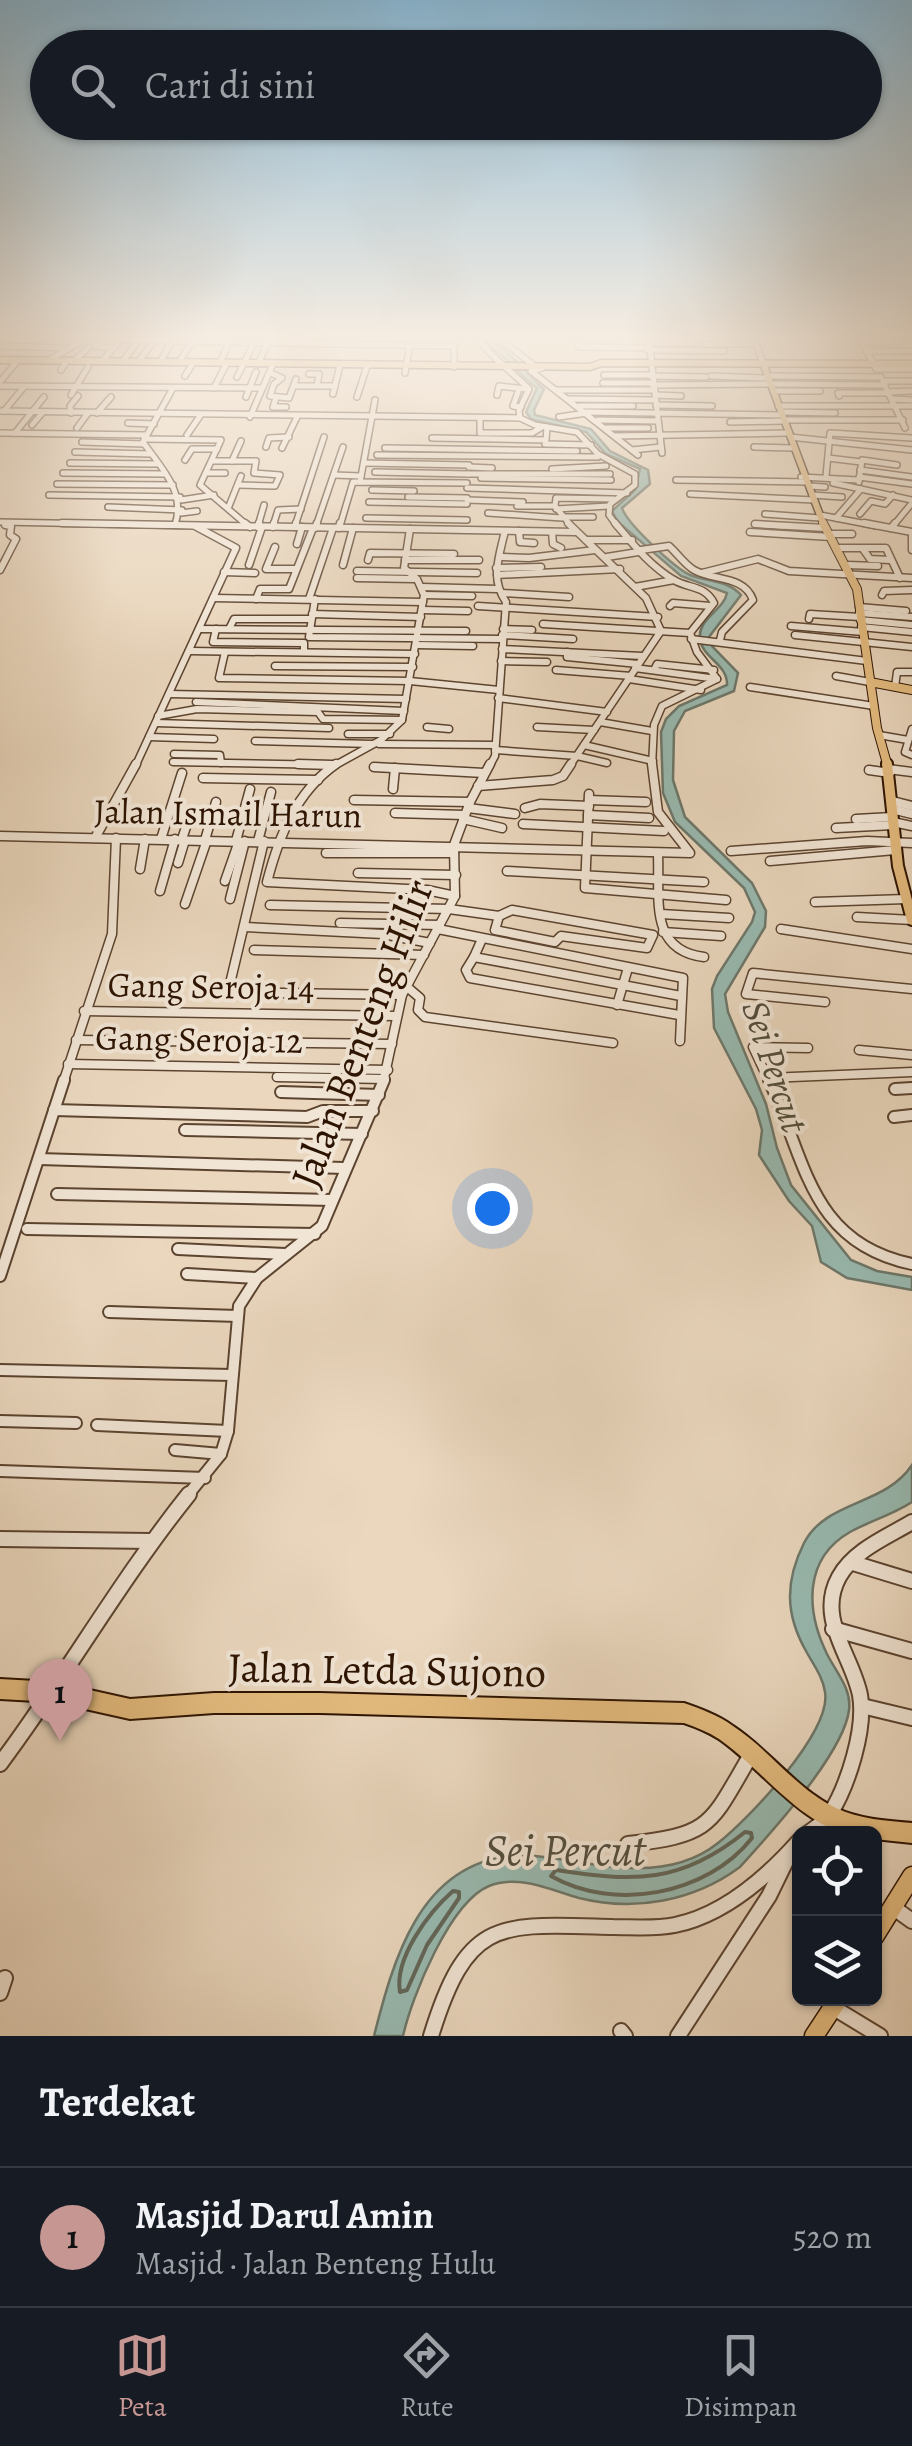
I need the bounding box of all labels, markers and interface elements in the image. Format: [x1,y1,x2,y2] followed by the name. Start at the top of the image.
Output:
[30,30,882,140] search box
[65,58,120,113] icon: search
[145,59,315,111] text: Cari di sini
[94,787,362,839] street label: Jalan Ismail Harun
[276,871,446,1196] street label: Jalan Benteng Hilir
[107,960,315,1012] street label: Gang Seroja 14
[729,993,821,1141] water label: Sei Percut
[95,1013,303,1065] street label: Gang Seroja 12
[467,1183,518,1234] your location
[228,1638,546,1701] street label: Jalan Letda Sujono
[28,1658,92,1741] pin: 1
[485,1819,648,1881] water label: Sei Percut
[792,1826,882,2006] map controls
[792,1826,882,1916] button: locate
[792,1916,882,2006] button: layers
[40,2073,195,2130] text: Terdekat
[135,2189,434,2241] text: Masjid Darul Amin
[67,2215,78,2259] text: 1
[793,2215,872,2259] text: 520 m
[135,2241,496,2285] text: Masjid · Jalan Benteng Hulu
[115,2328,170,2426] tab: Peta
[399,2328,454,2426] tab: Rute
[684,2328,797,2426] tab: Disimpan

